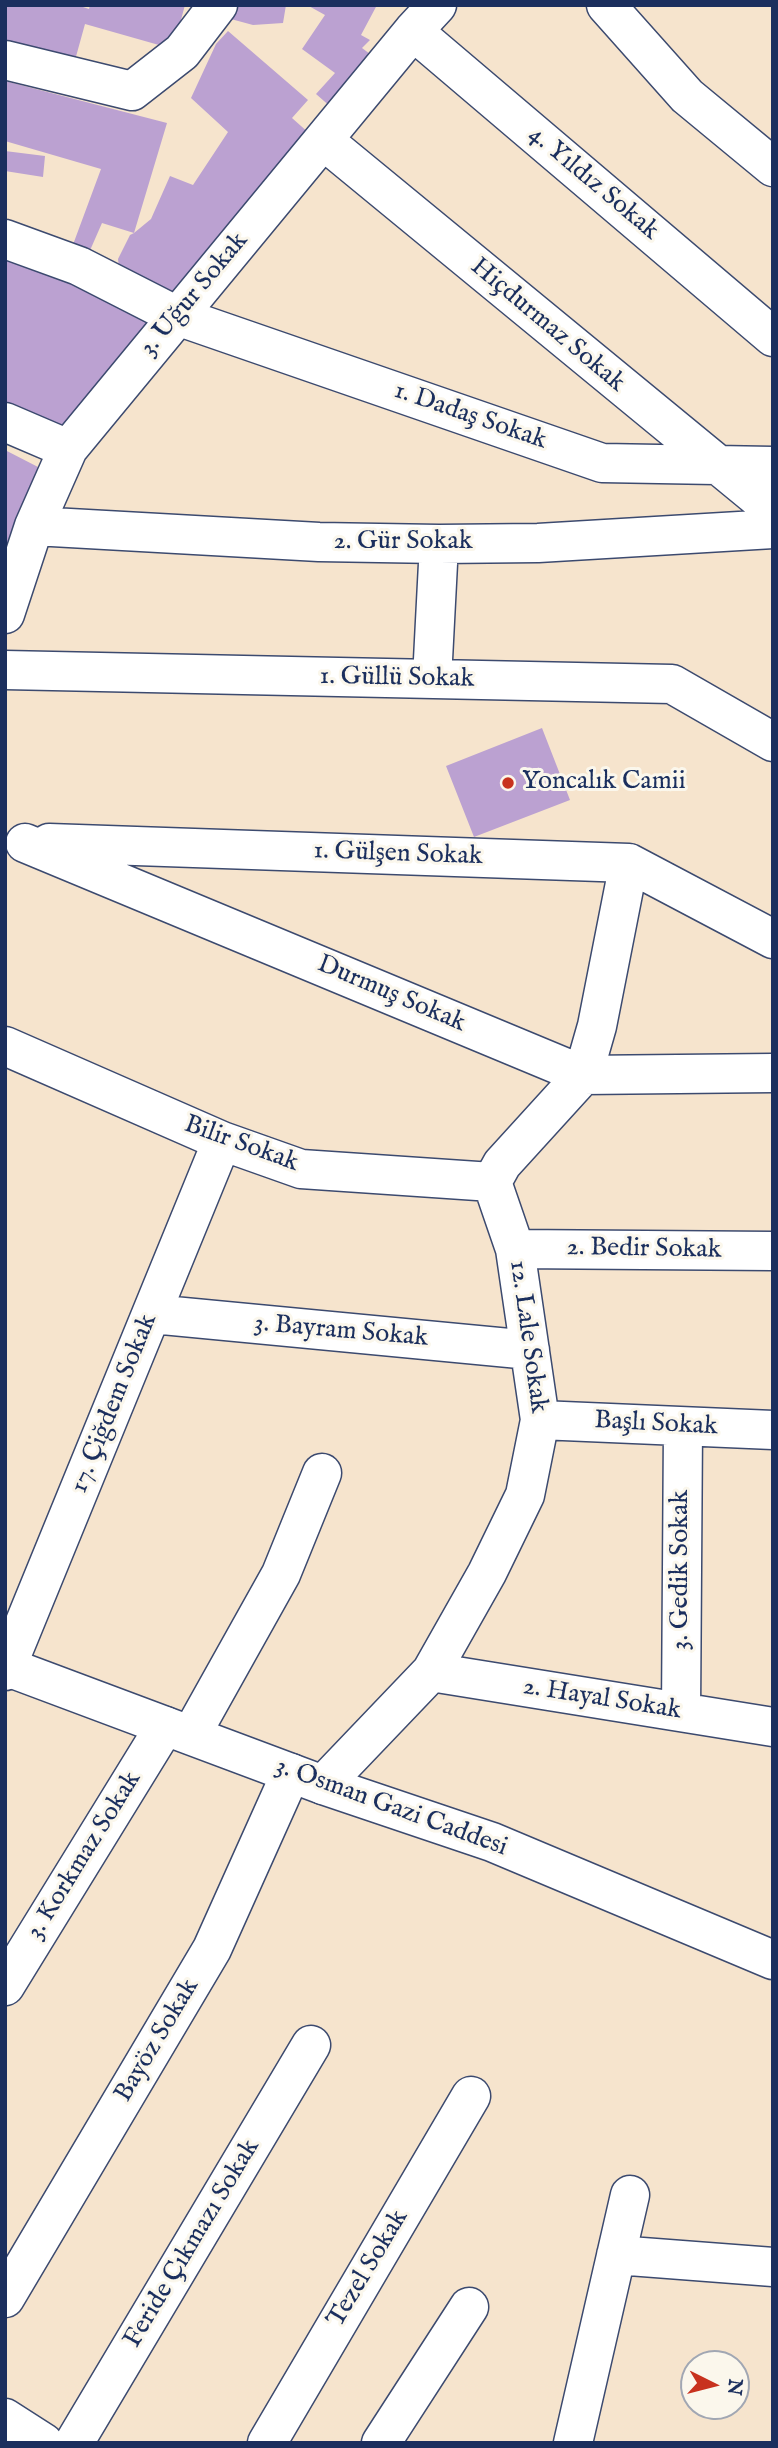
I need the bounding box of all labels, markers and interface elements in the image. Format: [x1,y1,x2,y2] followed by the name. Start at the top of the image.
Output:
[521,120,665,248] street label: 4. Yıldız Sokak
[134,227,256,363] street label: 3. Uğur Sokak
[463,252,631,400] street label: Hiçdurmaz Sokak
[390,376,550,458] street label: 1. Dadaş Sokak
[333,527,473,559] street label: 2. Gür Sokak
[319,662,475,696] street label: 1. Güllü Sokak
[522,767,686,799] place label: Yoncalık Camii
[500,775,516,791] marker: Yoncalık Camii
[313,836,483,874] street label: 1. Gülşen Sokak
[312,950,470,1040] street label: Durmuş Sokak
[179,1110,303,1180] street label: Bilir Sokak
[566,1233,722,1267] street label: 2. Bedir Sokak
[501,1259,553,1415] street label: 12. Lale Sokak
[253,1309,429,1355] street label: 3. Bayram Sokak
[65,1310,165,1498] street label: 17. Çiğdem Sokak
[593,1406,719,1444] street label: Başlı Sokak
[666,1490,698,1650] street label: 3. Gedik Sokak
[521,1672,683,1728] street label: 2. Hayal Sokak
[271,1752,511,1864] street label: 3. Osman Gazi Caddesi
[21,1766,149,1946] street label: 3. Korkmaz Sokak
[109,1974,207,2108] street label: Bayöz Sokak
[118,2134,268,2354] street label: Feride Çıkmazı Sokak
[322,2205,416,2333] street label: Tezel Sokak
[680,2350,750,2420] north arrow
[721,2378,747,2396] text: N

